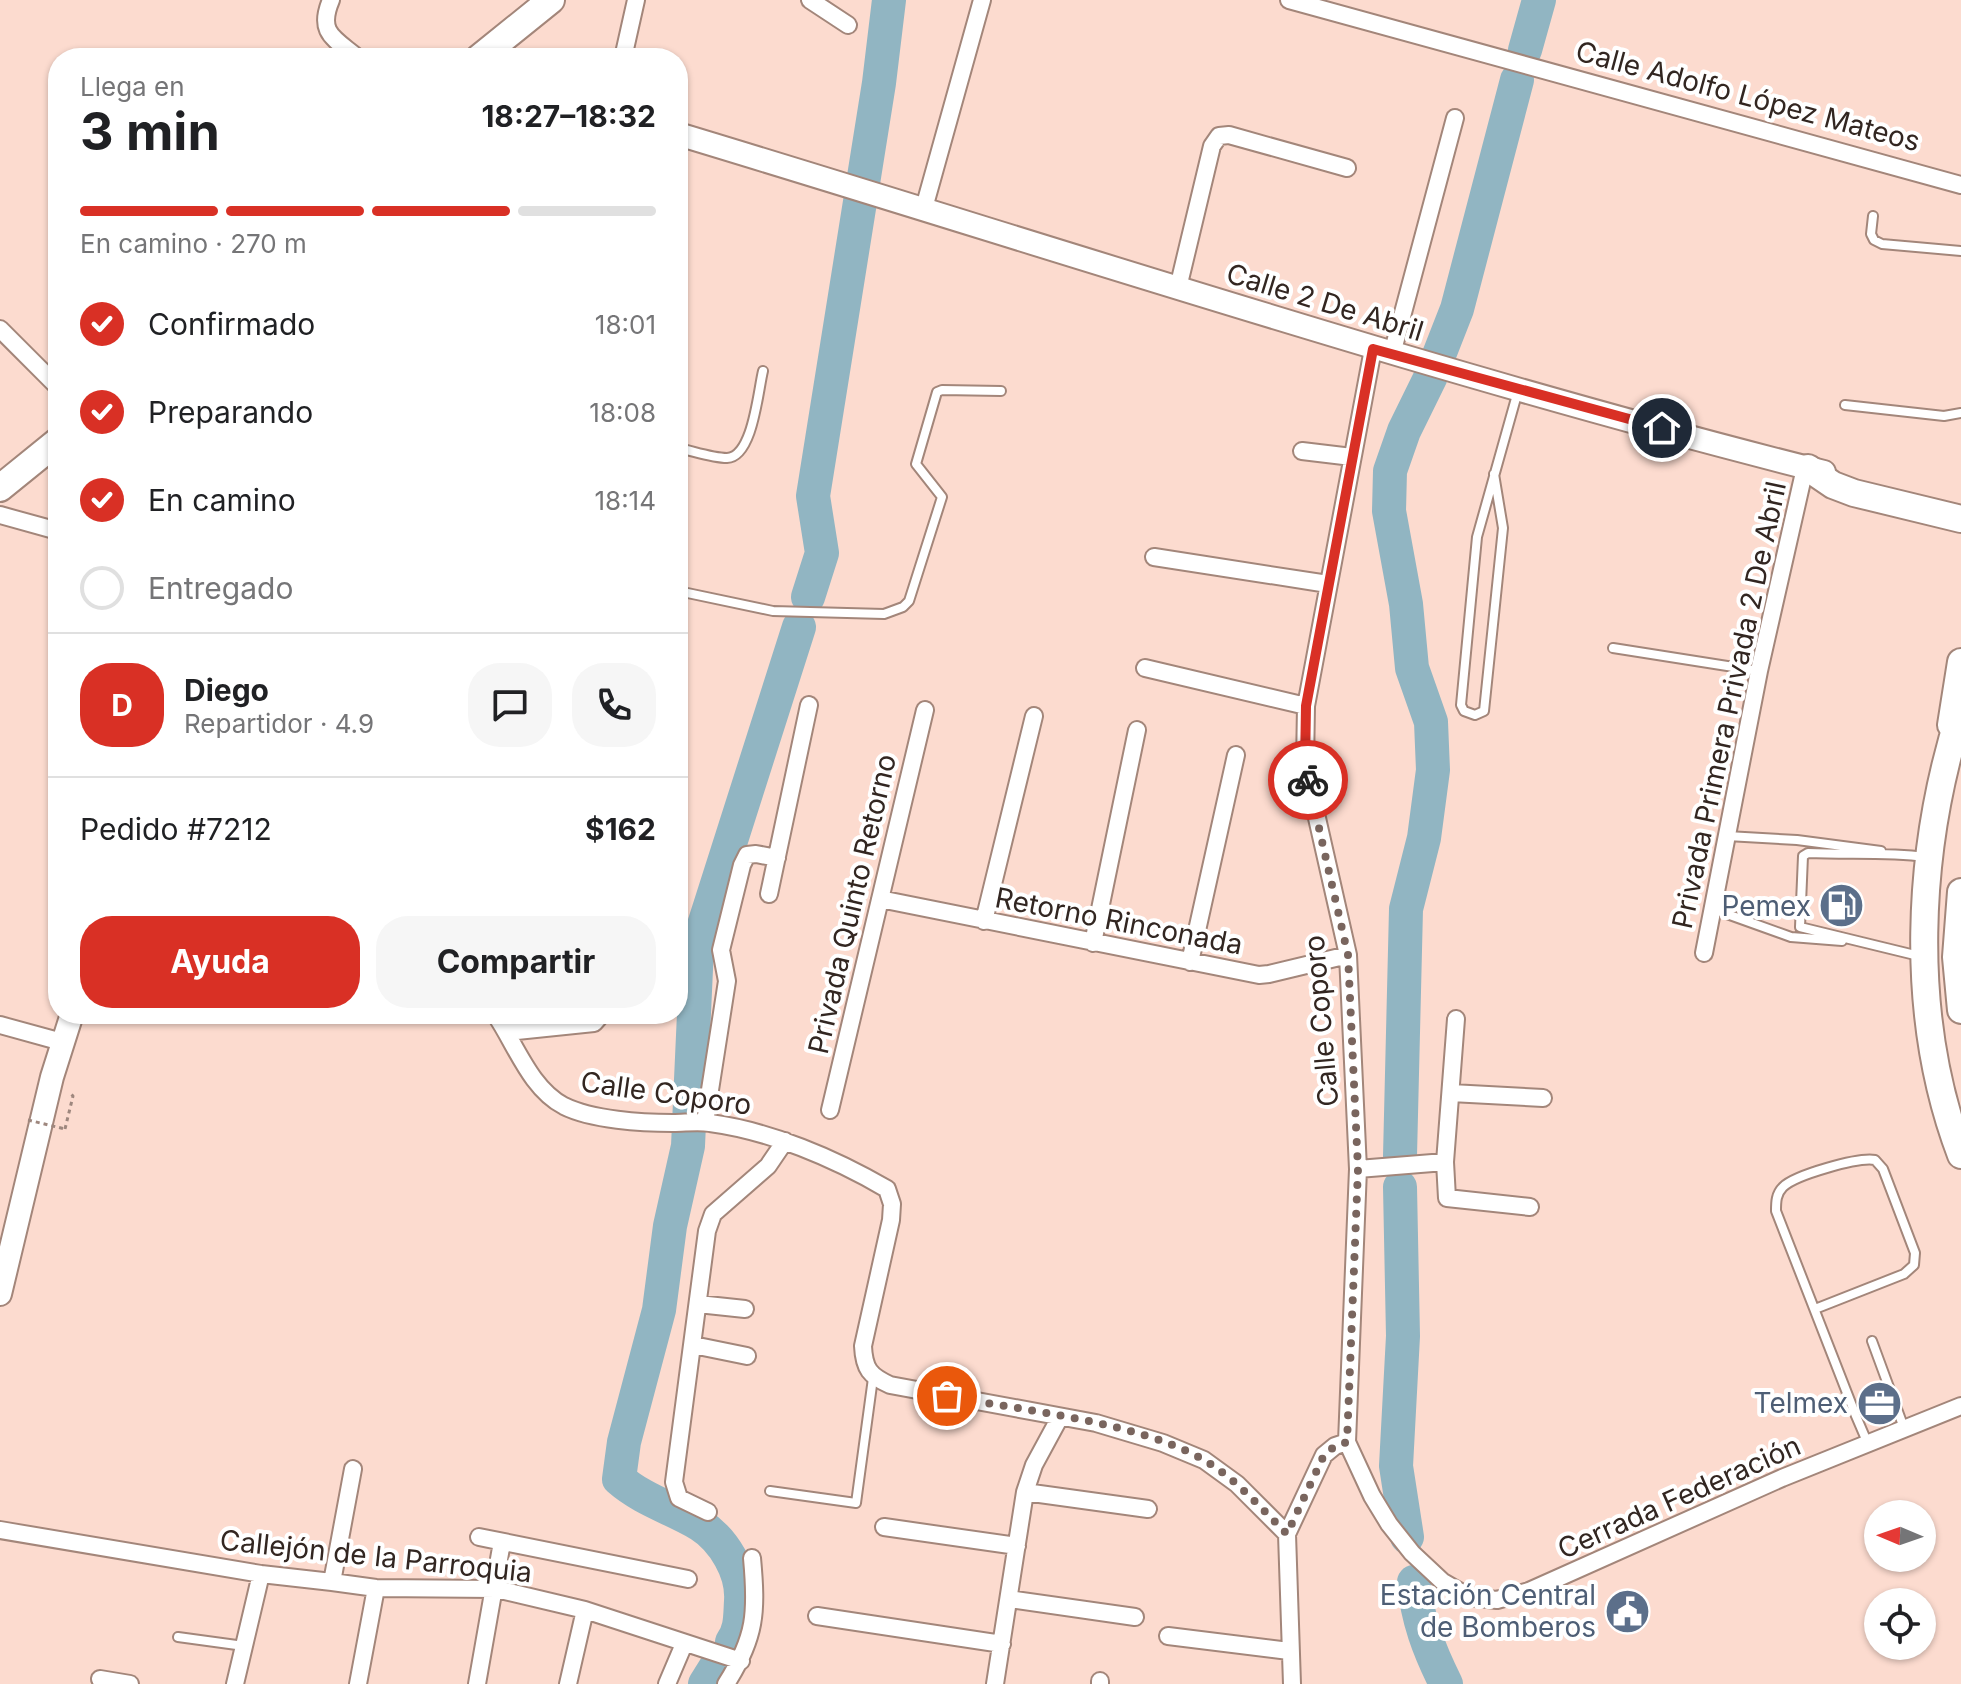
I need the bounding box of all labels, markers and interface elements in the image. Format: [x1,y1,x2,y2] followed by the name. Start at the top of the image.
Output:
[1572,34,1924,158] street label: Calle Adolfo López Mateos
[80,71,185,102] text: Llega en
[481,98,656,134] text: 18:27–18:32
[80,100,220,163] text: 3 min
[80,228,307,259] text: En camino · 270 m
[1222,256,1428,348] street label: Calle 2 De Abril
[80,302,124,346] icon: check
[148,306,315,342] text: Confirmado
[595,309,656,340] text: 18:01
[80,390,124,434] icon: check
[148,394,313,430] text: Preparando
[1628,394,1696,462] pin
[589,397,656,428] text: 18:08
[1640,406,1684,450] icon: home
[80,478,124,522] icon: check
[1665,478,1793,932] street label: Privada Primera Privada 2 De Abril
[148,482,296,518] text: En camino
[594,485,656,516] text: 18:14
[148,570,293,606] text: Entregado
[468,663,552,747] button: chat
[572,663,656,747] button: phone
[184,672,269,708] text: Diego
[111,687,133,723] text: D
[184,708,374,739] text: Repartidor · 4.9
[1268,740,1348,820] courier
[801,751,903,1057] street label: Privada Quinto Retorno
[1286,758,1330,802] icon: bike
[80,811,272,847] text: Pedido #7212
[585,811,656,847] text: $162
[993,880,1245,962] street label: Retorno Rinconada
[1818,882,1866,930] fuel station icon: Pemex
[1721,889,1811,923] place label: Pemex
[80,916,360,1008] button: Ayuda
[376,916,656,1008] button: Compartir
[1297,934,1345,1108] street label: Calle Coporo
[578,1064,754,1122] street label: Calle Coporo
[913,1362,981,1430] pin
[925,1374,969,1418] icon: bag
[1855,1379,1903,1427] office icon: Telmex
[1754,1386,1848,1420] place label: Telmex
[1552,1428,1806,1566] street label: Cerrada Federación
[1864,1500,1936,1572] north arrow
[1864,1500,1936,1660] map controls
[218,1523,534,1589] street label: Callejón de la Parroquia
[1380,1578,1596,1644] place label: Estación Central de Bomberos
[1603,1587,1651,1635] public building icon: Estación Central de Bomberos
[1864,1588,1936,1660] button: locate

